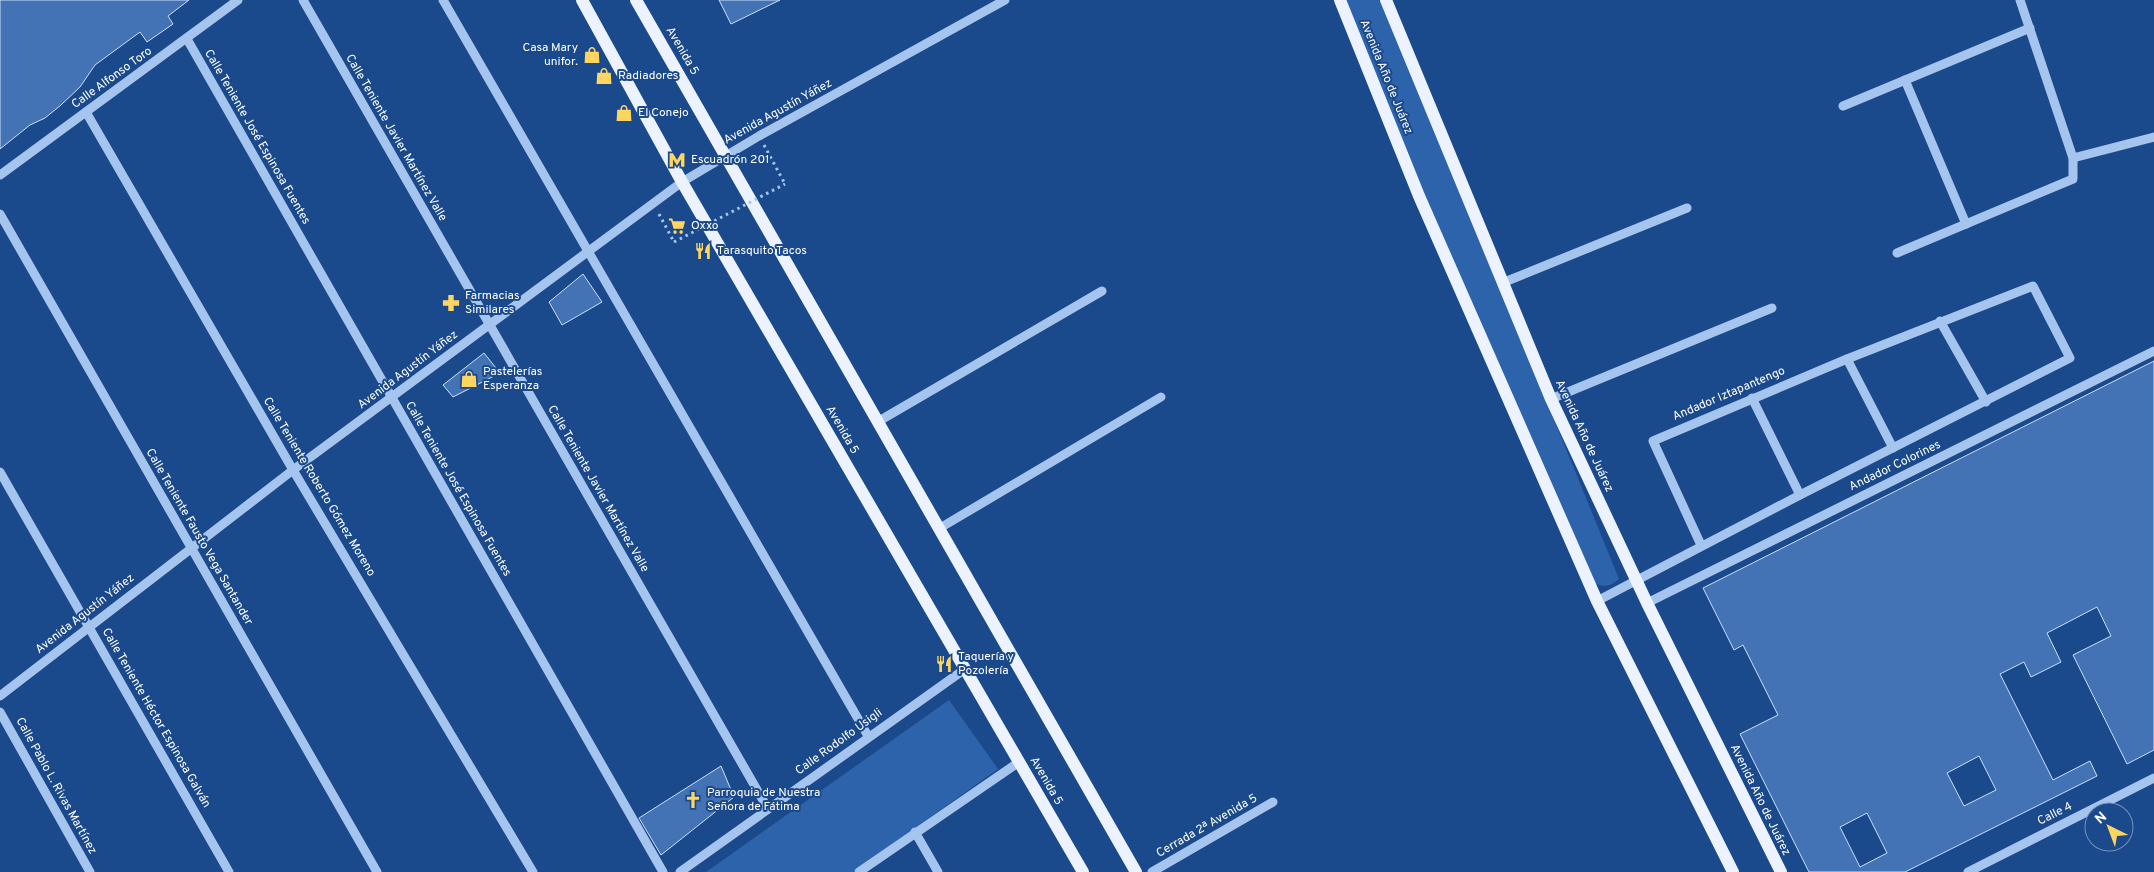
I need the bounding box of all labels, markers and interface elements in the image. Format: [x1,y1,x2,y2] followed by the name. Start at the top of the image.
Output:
[1356,17,1416,137] street label: Avenida Año de Juárez
[662,24,702,78] street label: Avenida 5
[522,40,578,70] place label: Casa Mary unifor.
[69,43,156,113] street label: Calle Alfonso Toro
[582,45,602,65] shop icon: Casa Mary unifor.
[200,47,314,227] street label: Calle Teniente José Espinosa Fuentes
[341,52,451,224] street label: Calle Teniente Javier Martínez Valle
[594,66,614,86] shop icon: Radiadores
[618,68,678,84] place label: Radiadores
[721,76,835,148] street label: Avenida Agustín Yáñez
[614,103,634,123] shop icon: El Conejo
[638,105,689,121] place label: El Conejo
[667,150,687,170] metro station icon: Escuadrón 201
[691,152,770,168] place label: Escuadrón 201
[667,216,687,236] supermarket icon: Oxxo
[691,218,719,234] place label: Oxxo
[693,241,713,261] restaurant icon: Tarasquito Tacos
[717,243,807,259] place label: Tarasquito Tacos
[465,288,520,318] place label: Farmacias Similares
[441,293,461,313] pharmacy icon: Farmacias Similares
[355,327,461,413] street label: Avenida Agustín Yáñez
[1670,363,1788,425] street label: Andador Iztapantengo
[483,364,542,394] place label: Pastelerías Esperanza
[459,369,479,389] shop icon: Pastelerías Esperanza
[1551,377,1617,495] street label: Avenida Año de Juárez
[259,394,379,580] street label: Calle Teniente Roberto Gómez Moreno
[401,399,515,579] street label: Calle Teniente José Espinosa Fuentes
[543,403,653,575] street label: Calle Teniente Javier Martínez Valle
[822,403,862,457] street label: Avenida 5
[1847,437,1943,495] street label: Andador Colorines
[142,446,256,629] street label: Calle Teniente Fausto Vega Santander
[32,570,138,658] street label: Avenida Agustín Yáñez
[98,625,214,811] street label: Calle Teniente Héctor Espinosa Galván
[958,649,1014,679] place label: Taquería y Pozolería
[934,654,954,674] restaurant icon: Taquería y Pozolería
[792,705,886,779] street label: Calle Rodolfo Usigli
[12,715,100,857] street label: Calle Pablo L. Rivas Martínez
[1726,742,1794,858] street label: Avenida Año de Juárez
[1026,754,1066,808] street label: Avenida 5
[707,785,820,815] place label: Parroquia de Nuestra Señora de Fátima
[683,790,703,810] church icon: Parroquia de Nuestra Señora de Fátima
[1154,791,1260,861] street label: Cerrada 2ª Avenida 5
[2035,798,2075,830] street label: Calle 4
[2084,802,2134,852] north arrow
[2092,809,2111,828] text: N

